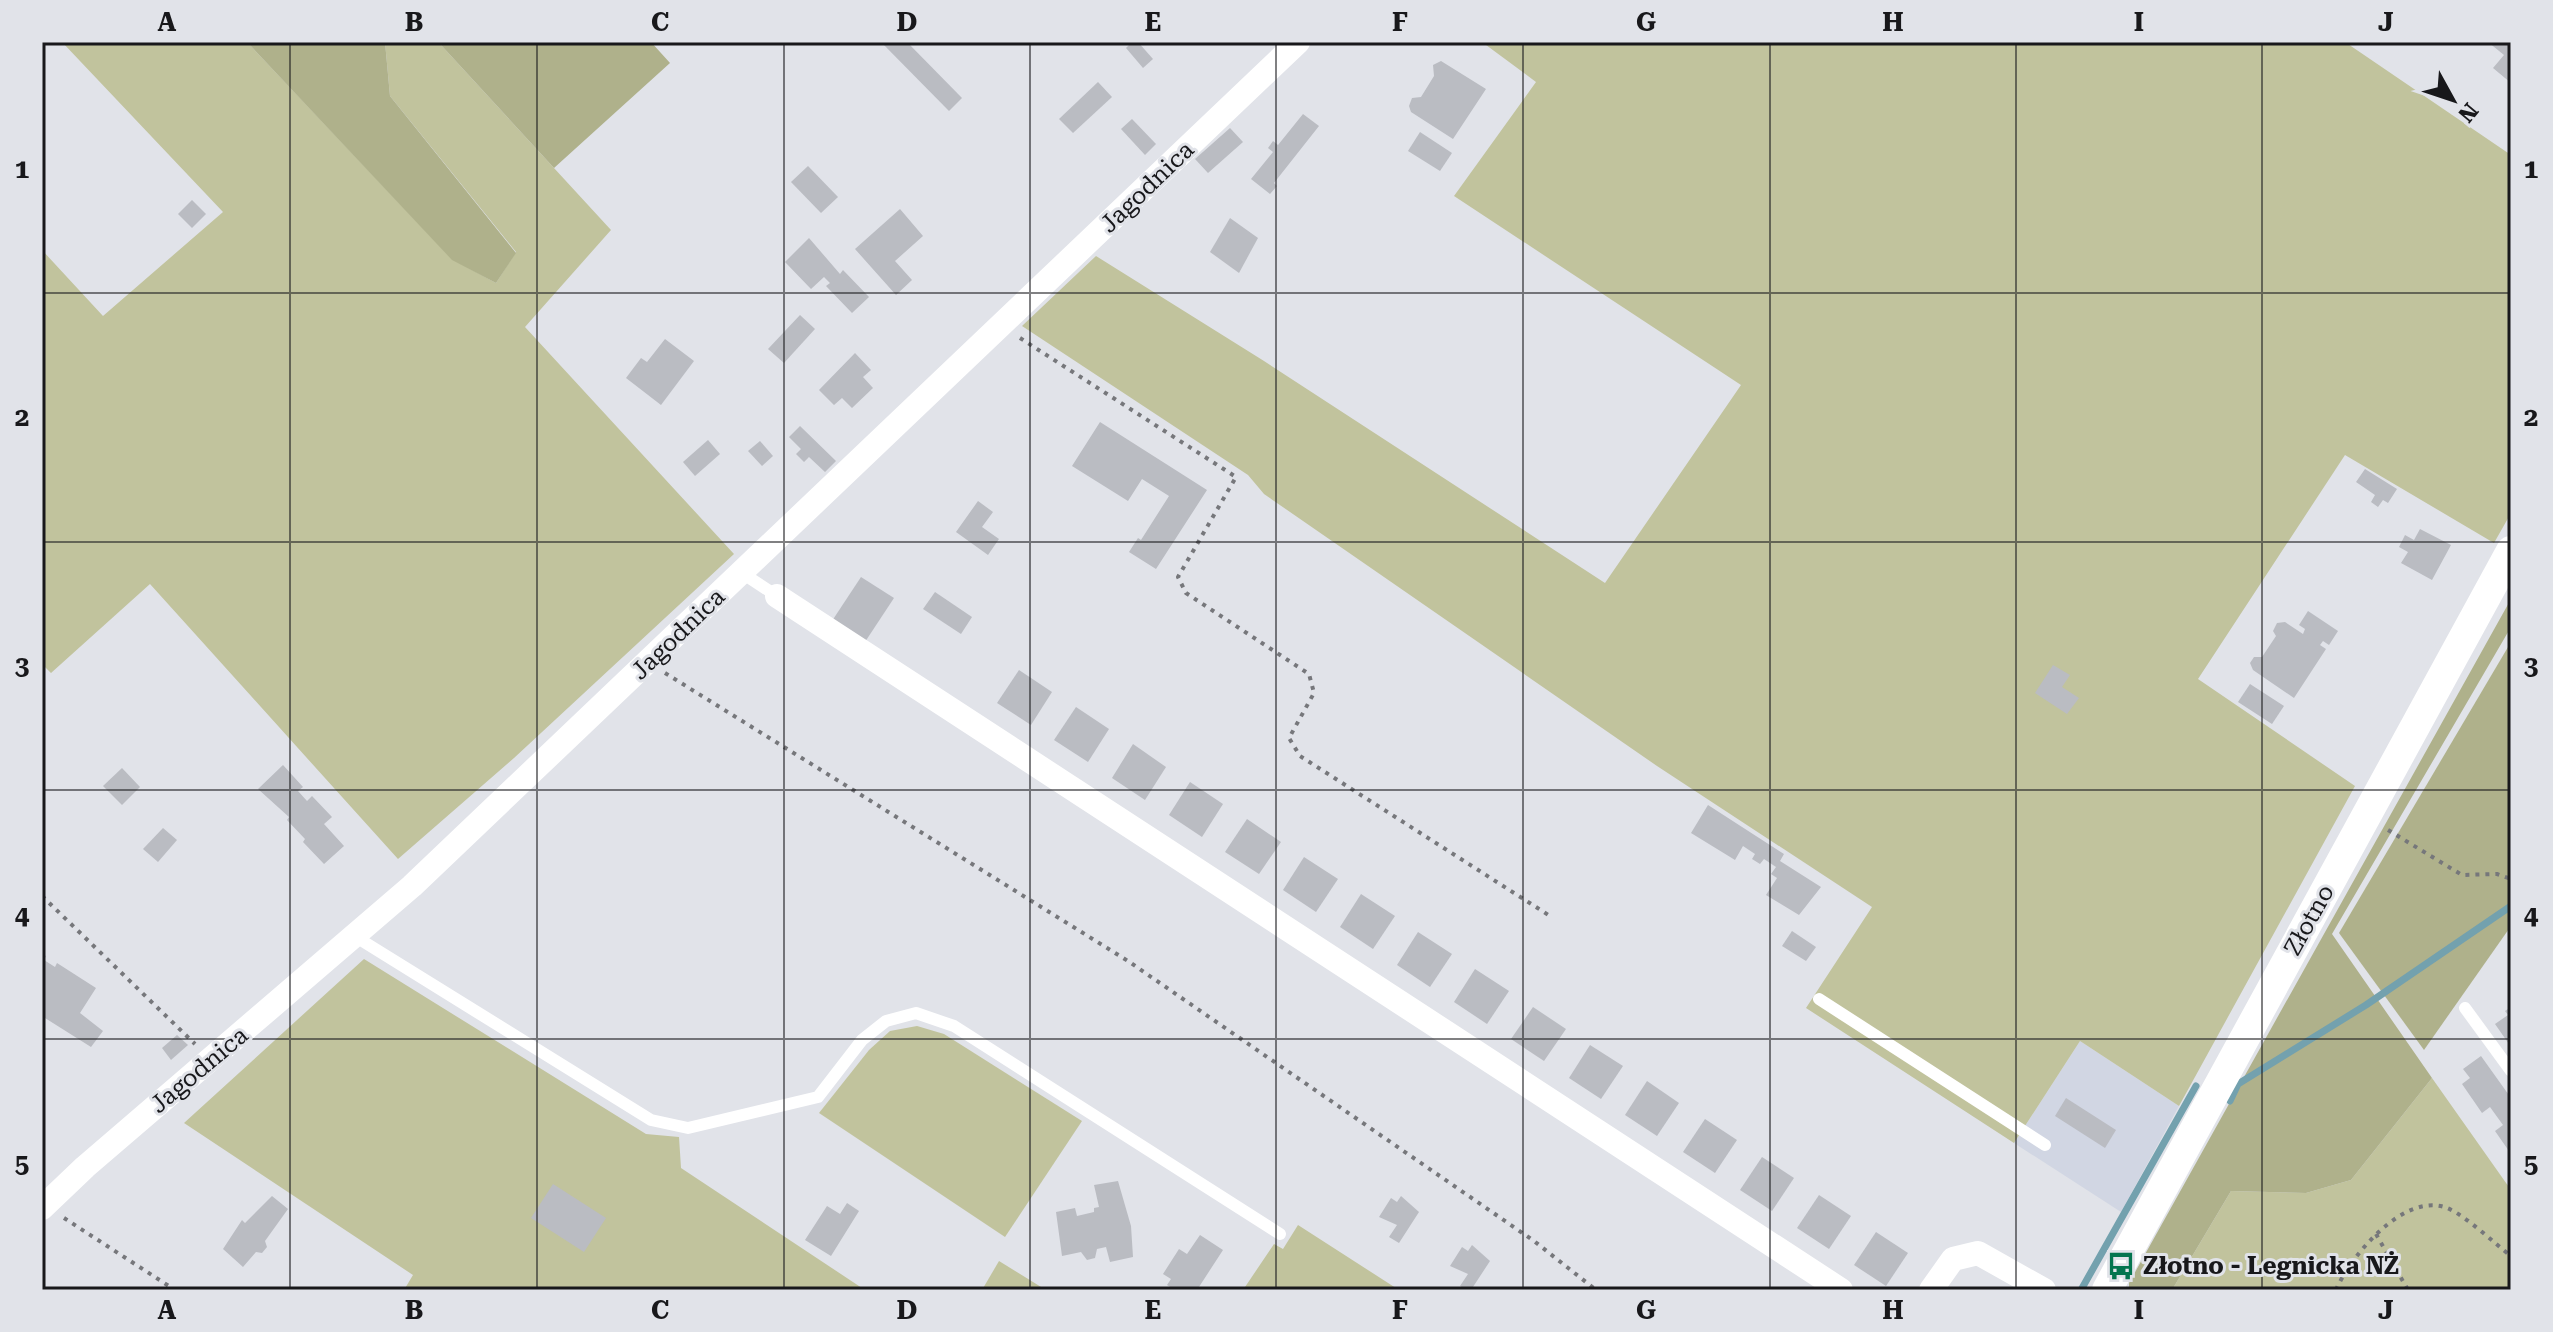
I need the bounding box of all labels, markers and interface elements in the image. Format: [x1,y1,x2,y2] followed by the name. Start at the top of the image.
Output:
[158,7,177,37] text: A
[405,7,423,37] text: B
[651,7,669,37] text: C
[897,7,917,37] text: D
[1145,7,1161,37] text: E
[1392,7,1408,37] text: F
[1636,7,1656,37] text: G
[1882,7,1904,37] text: H
[2134,7,2144,37] text: I
[2378,7,2394,37] text: J
[2413,60,2493,140] north arrow
[2453,98,2483,127] text: N
[1095,136,1199,238] street label: Jagodnica
[15,154,29,184] text: 1
[2524,154,2538,184] text: 1
[15,402,29,432] text: 2
[2524,402,2538,432] text: 2
[626,583,730,685] street label: Jagodnica
[15,651,29,681] text: 3
[2524,651,2538,681] text: 3
[2278,880,2340,960] street label: Złotno
[15,900,30,930] text: 4
[2524,900,2539,930] text: 4
[145,1021,253,1119] street label: Jagodnica
[15,1149,29,1179] text: 5
[2524,1149,2538,1179] text: 5
[2106,1251,2136,1281] bus stop icon: Złotno - Legnicka NŻ
[2143,1251,2399,1280] place label: Złotno - Legnicka NŻ
[158,1295,177,1325] text: A
[405,1295,423,1325] text: B
[651,1295,669,1325] text: C
[897,1295,917,1325] text: D
[1145,1295,1161,1325] text: E
[1392,1295,1408,1325] text: F
[1636,1295,1656,1325] text: G
[1882,1295,1904,1325] text: H
[2134,1295,2144,1325] text: I
[2378,1295,2394,1325] text: J

